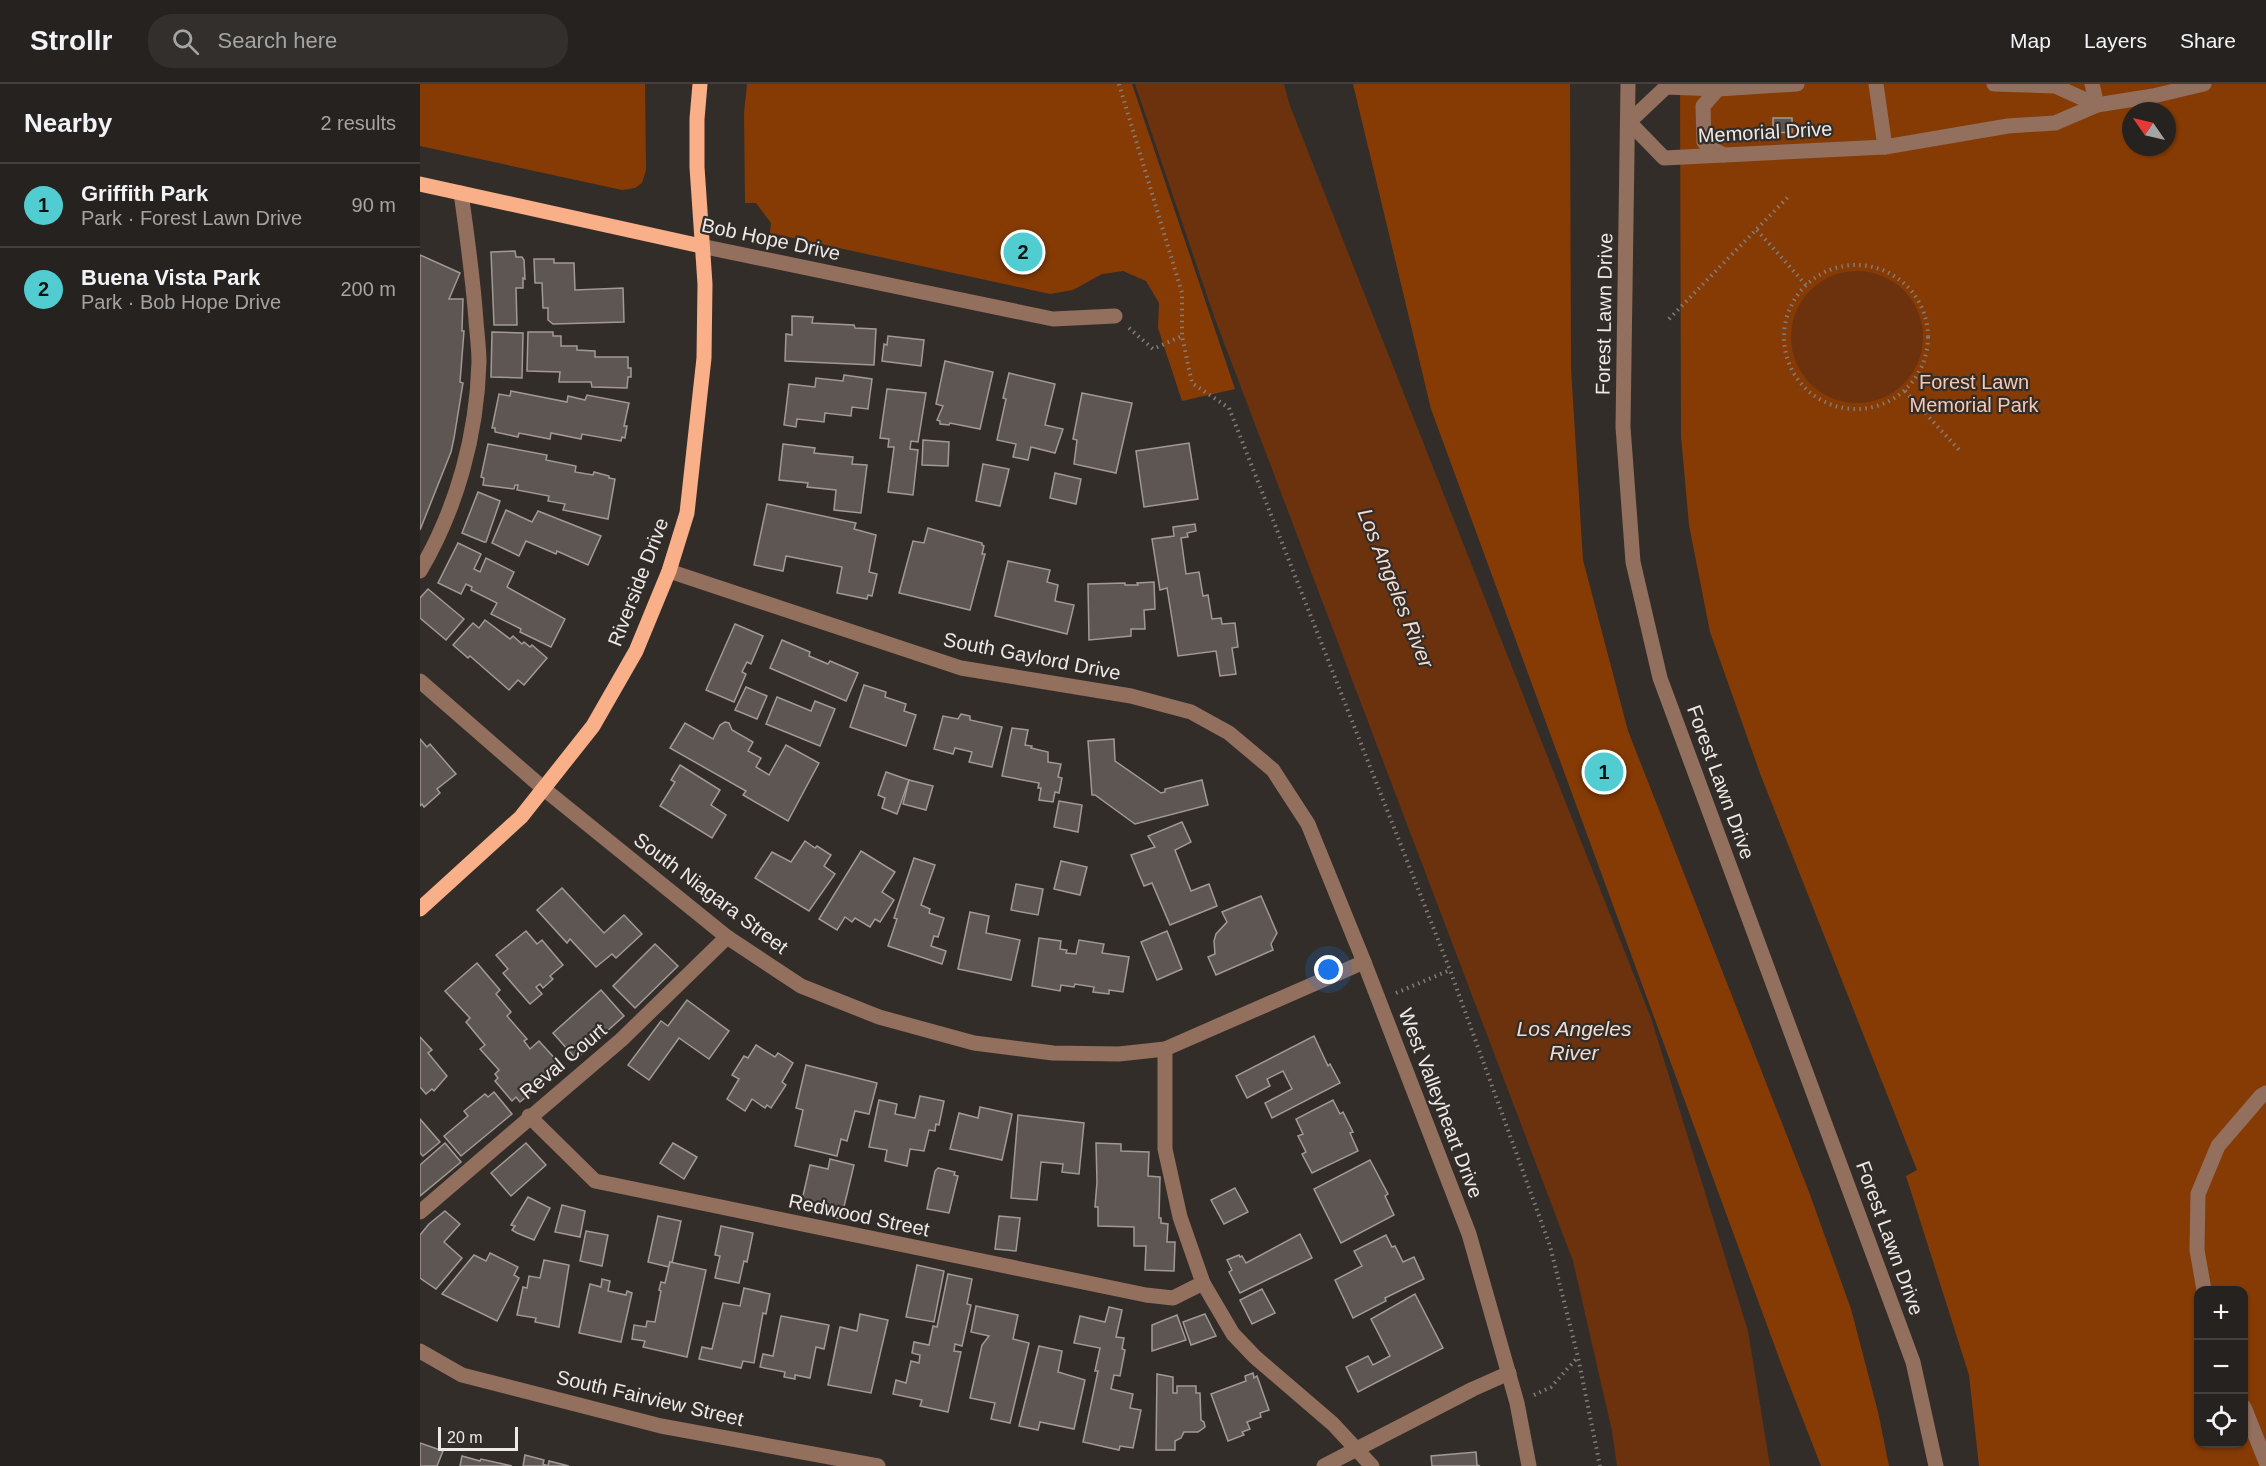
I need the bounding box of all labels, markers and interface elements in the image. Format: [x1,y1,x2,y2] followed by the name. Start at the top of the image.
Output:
[148,14,568,68] search box
[30,25,112,56] text: Strollr
[169,25,202,58] icon: search
[217,28,337,53] text: Search here
[2010,29,2051,52] text: Map
[2084,29,2147,52] text: Layers
[2180,29,2236,52] text: Share
[2122,102,2176,156] north arrow
[24,108,112,138] text: Nearby
[320,112,396,134] text: 2 results
[1697,117,1833,147] street label: Memorial Drive
[81,181,208,206] text: Griffith Park
[38,194,49,216] text: 1
[352,194,396,216] text: 90 m
[81,207,302,229] text: Park · Forest Lawn Drive
[700,214,842,264] street label: Bob Hope Drive
[1004,230,1042,274] pin: 2
[1592,233,1616,395] street label: Forest Lawn Drive
[81,265,260,290] text: Buena Vista Park
[38,278,49,300] text: 2
[340,278,396,300] text: 200 m
[81,291,281,313] text: Park · Bob Hope Drive
[1910,371,2039,416] park label: Forest Lawn Memorial Park
[1354,505,1439,672] water label: Los Angeles River
[603,515,673,649] street label: Riverside Drive
[942,628,1122,684] street label: South Gaylord Drive
[1683,702,1759,862] street label: Forest Lawn Drive
[1584,750,1624,794] pin: 1
[630,828,793,958] street label: South Niagara Street
[1314,955,1343,984] your location
[1395,1005,1487,1201] street label: West Valleyheart Drive
[1517,1017,1632,1064] water label: Los Angeles River
[515,1018,611,1103] street label: Reval Court
[1852,1158,1928,1318] street label: Forest Lawn Drive
[787,1189,932,1241] street label: Redwood Street
[2194,1286,2248,1448] map controls
[2194,1286,2248,1340] button: +
[2194,1340,2248,1394] button: −
[554,1366,746,1430] street label: South Fairview Street
[2194,1394,2248,1448] button: locate
[438,1424,518,1452] scale bar
[447,1429,483,1446] text: 20 m

